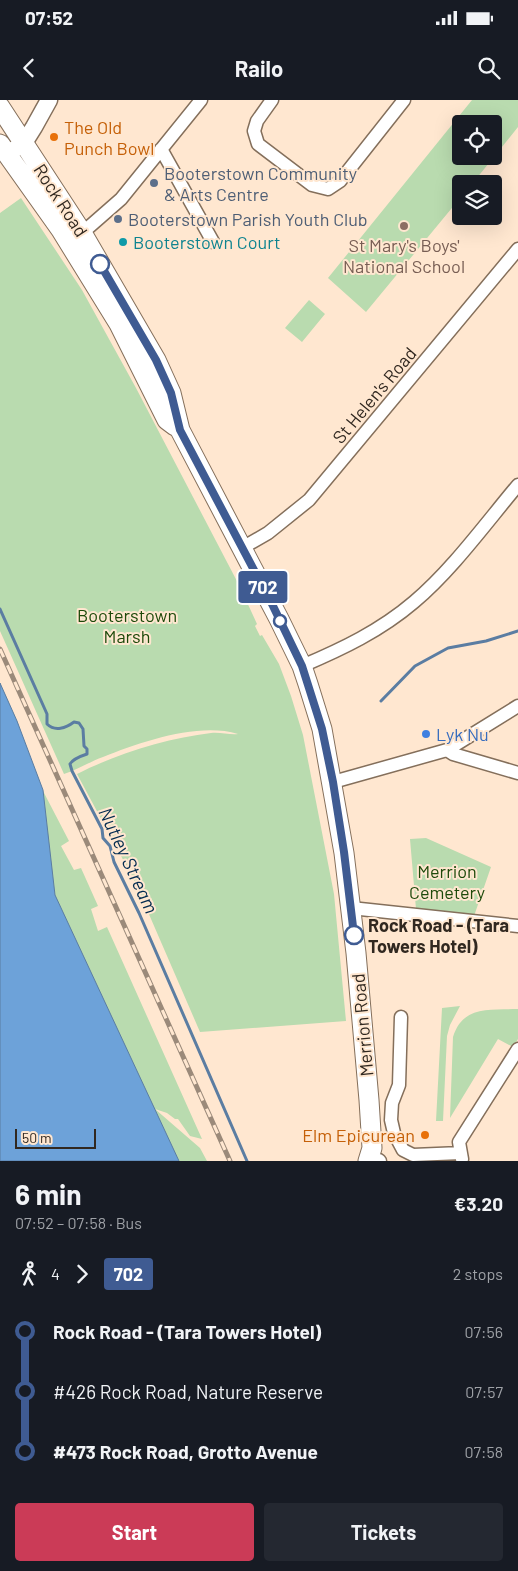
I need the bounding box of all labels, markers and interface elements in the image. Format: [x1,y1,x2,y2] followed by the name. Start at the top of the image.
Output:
[25,6,73,29] text: 07:52
[15,54,43,82] icon: back
[475,54,503,82] icon: search
[235,55,283,81] text: Railo
[452,115,502,225] map controls
[452,115,502,165] button: locate
[64,116,154,159] place label: The Old Punch Bowl
[48,131,60,143] marker: The Old Punch Bowl
[29,159,93,241] street label: Rock Road
[164,162,357,205] place label: Booterstown Community & Arts Centre
[452,175,502,225] button: layers
[148,177,160,189] marker: Booterstown Community & Arts Centre
[128,208,368,230] place label: Booterstown Parish Youth Club
[112,213,124,225] marker: Booterstown Parish Youth Club
[398,220,410,232] marker: St Mary's Boys' National School
[133,231,281,253] place label: Booterstown Court
[343,234,465,277] place label: St Mary's Boys' National School
[117,236,129,248] marker: Booterstown Court
[90,254,110,274] unlabelled marker
[327,342,421,448] street label: St Helen's Road
[234,571,292,603] line badge: 702
[248,576,278,598] text: 702
[77,604,177,647] park label: Booterstown Marsh
[273,614,287,628] unlabelled marker
[436,723,489,745] place label: Lyk Nu
[420,728,432,740] marker: Lyk Nu
[94,803,164,917] water label: Nutley Stream
[409,860,485,903] park label: Merrion Cemetery
[368,914,509,957] place label: Rock Road - (Tara Towers Hotel)
[344,925,364,945] marker: Rock Road - (Tara Towers Hotel)
[347,973,377,1077] street label: Merrion Road
[302,1124,415,1146] place label: Elm Epicurean
[15,1126,96,1149] scale bar
[22,1129,51,1146] text: 50 m
[419,1129,431,1141] marker: Elm Epicurean
[15,1177,81,1211] text: 6 min
[454,1192,503,1215] text: €3.20
[15,1213,142,1232] text: 07:52 – 07:58 · Bus
[15,1260,43,1288] icon: walk
[68,1260,96,1288] icon: forward
[114,1263,143,1285] text: 702
[51,1264,60,1283] text: 4
[453,1264,503,1283] text: 2 stops
[53,1320,321,1343] text: Rock Road - (Tara Towers Hotel)
[465,1322,503,1341] text: 07:56
[53,1380,323,1403] text: #426 Rock Road, Nature Reserve
[465,1382,503,1401] text: 07:57
[53,1440,318,1463] text: #473 Rock Road, Grotto Avenue
[464,1442,503,1461] text: 07:58
[15,1503,254,1561] button: Start
[264,1503,503,1561] button: Tickets

